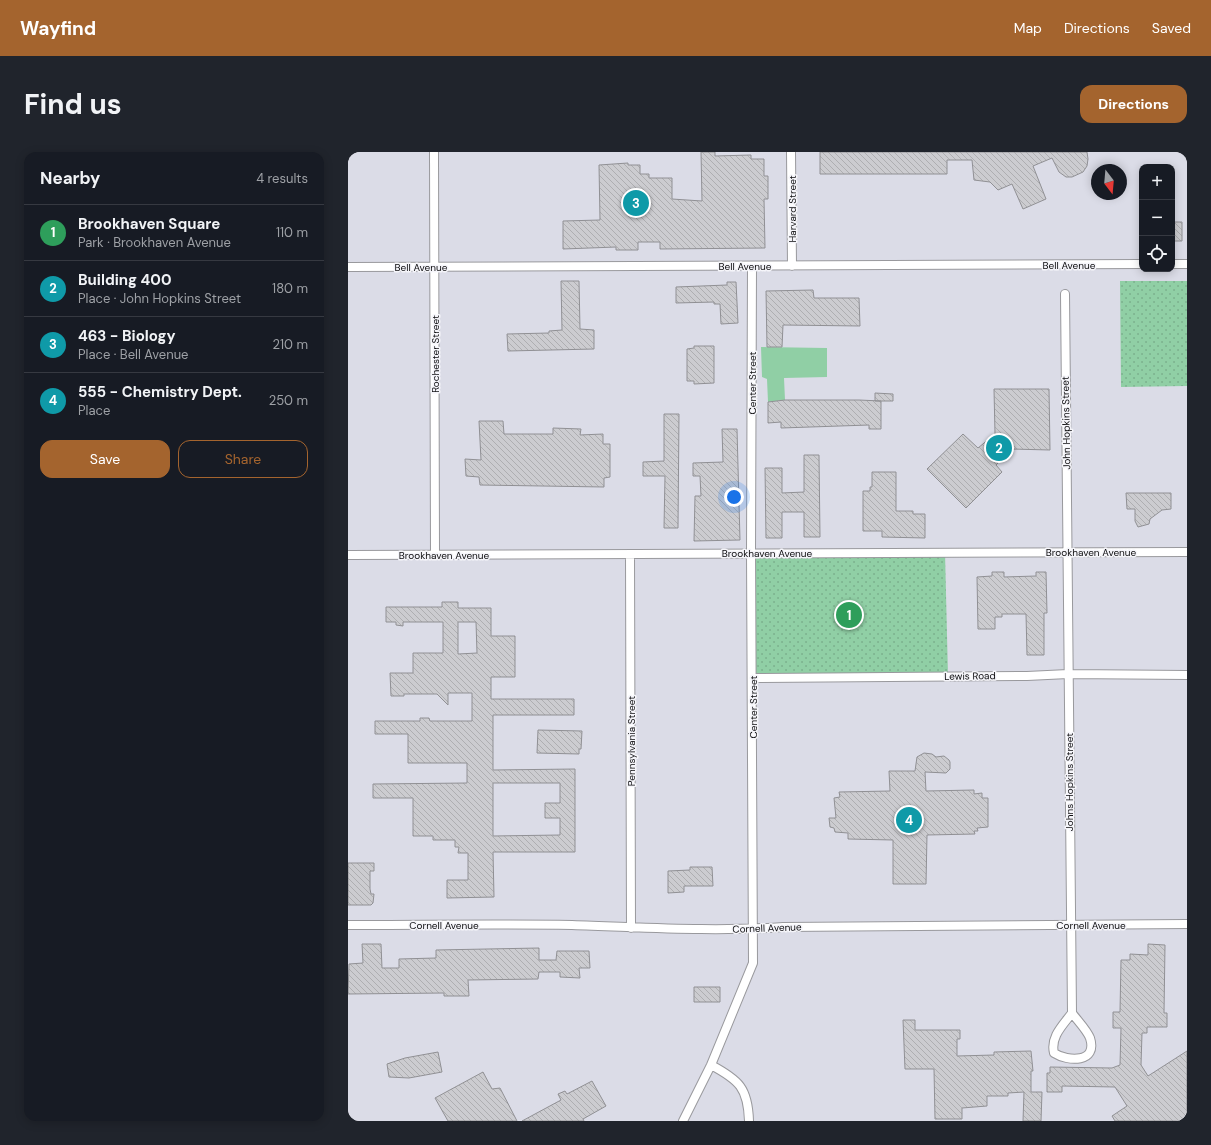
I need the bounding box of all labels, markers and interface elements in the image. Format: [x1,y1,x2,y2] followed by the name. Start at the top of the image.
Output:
[20,16,96,41] text: Wayfind
[1014,19,1042,37] text: Map
[1064,19,1130,37] text: Directions
[1152,19,1191,37] text: Saved
[1080,85,1187,123] button: Directions
[24,86,122,123] text: Find us
[1091,164,1127,200] north arrow
[1139,164,1175,272] map controls
[1139,164,1175,200] button: +
[40,167,100,189] text: Nearby
[256,170,308,187] text: 4 results
[786,175,799,243] street label: Harvard Street
[623,188,649,218] pin: 3
[1139,200,1175,236] button: −
[78,214,220,234] text: Brookhaven Square
[51,224,55,241] text: 1
[276,224,308,241] text: 110 m
[78,234,231,251] text: Park · Brookhaven Avenue
[1139,236,1175,272] button: locate
[1043,259,1096,272] street label: Bell Avenue
[719,260,772,273] street label: Bell Avenue
[395,261,448,274] street label: Bell Avenue
[78,270,171,290] text: Building 400
[49,280,57,297] text: 2
[272,280,308,297] text: 180 m
[78,290,241,307] text: Place · John Hopkins Street
[429,315,442,393] street label: Rochester Street
[78,326,176,346] text: 463 - Biology
[49,336,57,353] text: 3
[273,336,308,353] text: 210 m
[78,346,188,363] text: Place · Bell Avenue
[746,352,759,414] street label: Center Street
[1059,376,1073,470] street label: John Hopkins Street
[78,382,242,402] text: 555 - Chemistry Dept.
[49,392,57,409] text: 4
[269,392,308,409] text: 250 m
[78,402,110,419] text: Place
[986,433,1012,463] pin: 2
[40,440,170,478] button: Save
[178,440,308,478] button: Share
[724,487,744,507] your location
[1046,546,1137,559] street label: Brookhaven Avenue
[722,547,813,560] street label: Brookhaven Avenue
[399,549,490,562] street label: Brookhaven Avenue
[836,600,862,630] pin: 1
[944,669,996,683] street label: Lewis Road
[747,676,760,738] street label: Center Street
[625,696,638,786] street label: Pennsylvania Street
[1063,733,1076,831] street label: Johns Hopkins Street
[896,805,922,835] pin: 4
[409,919,479,932] street label: Cornell Avenue
[1056,919,1126,932] street label: Cornell Avenue
[732,920,802,936] street label: Cornell Avenue

